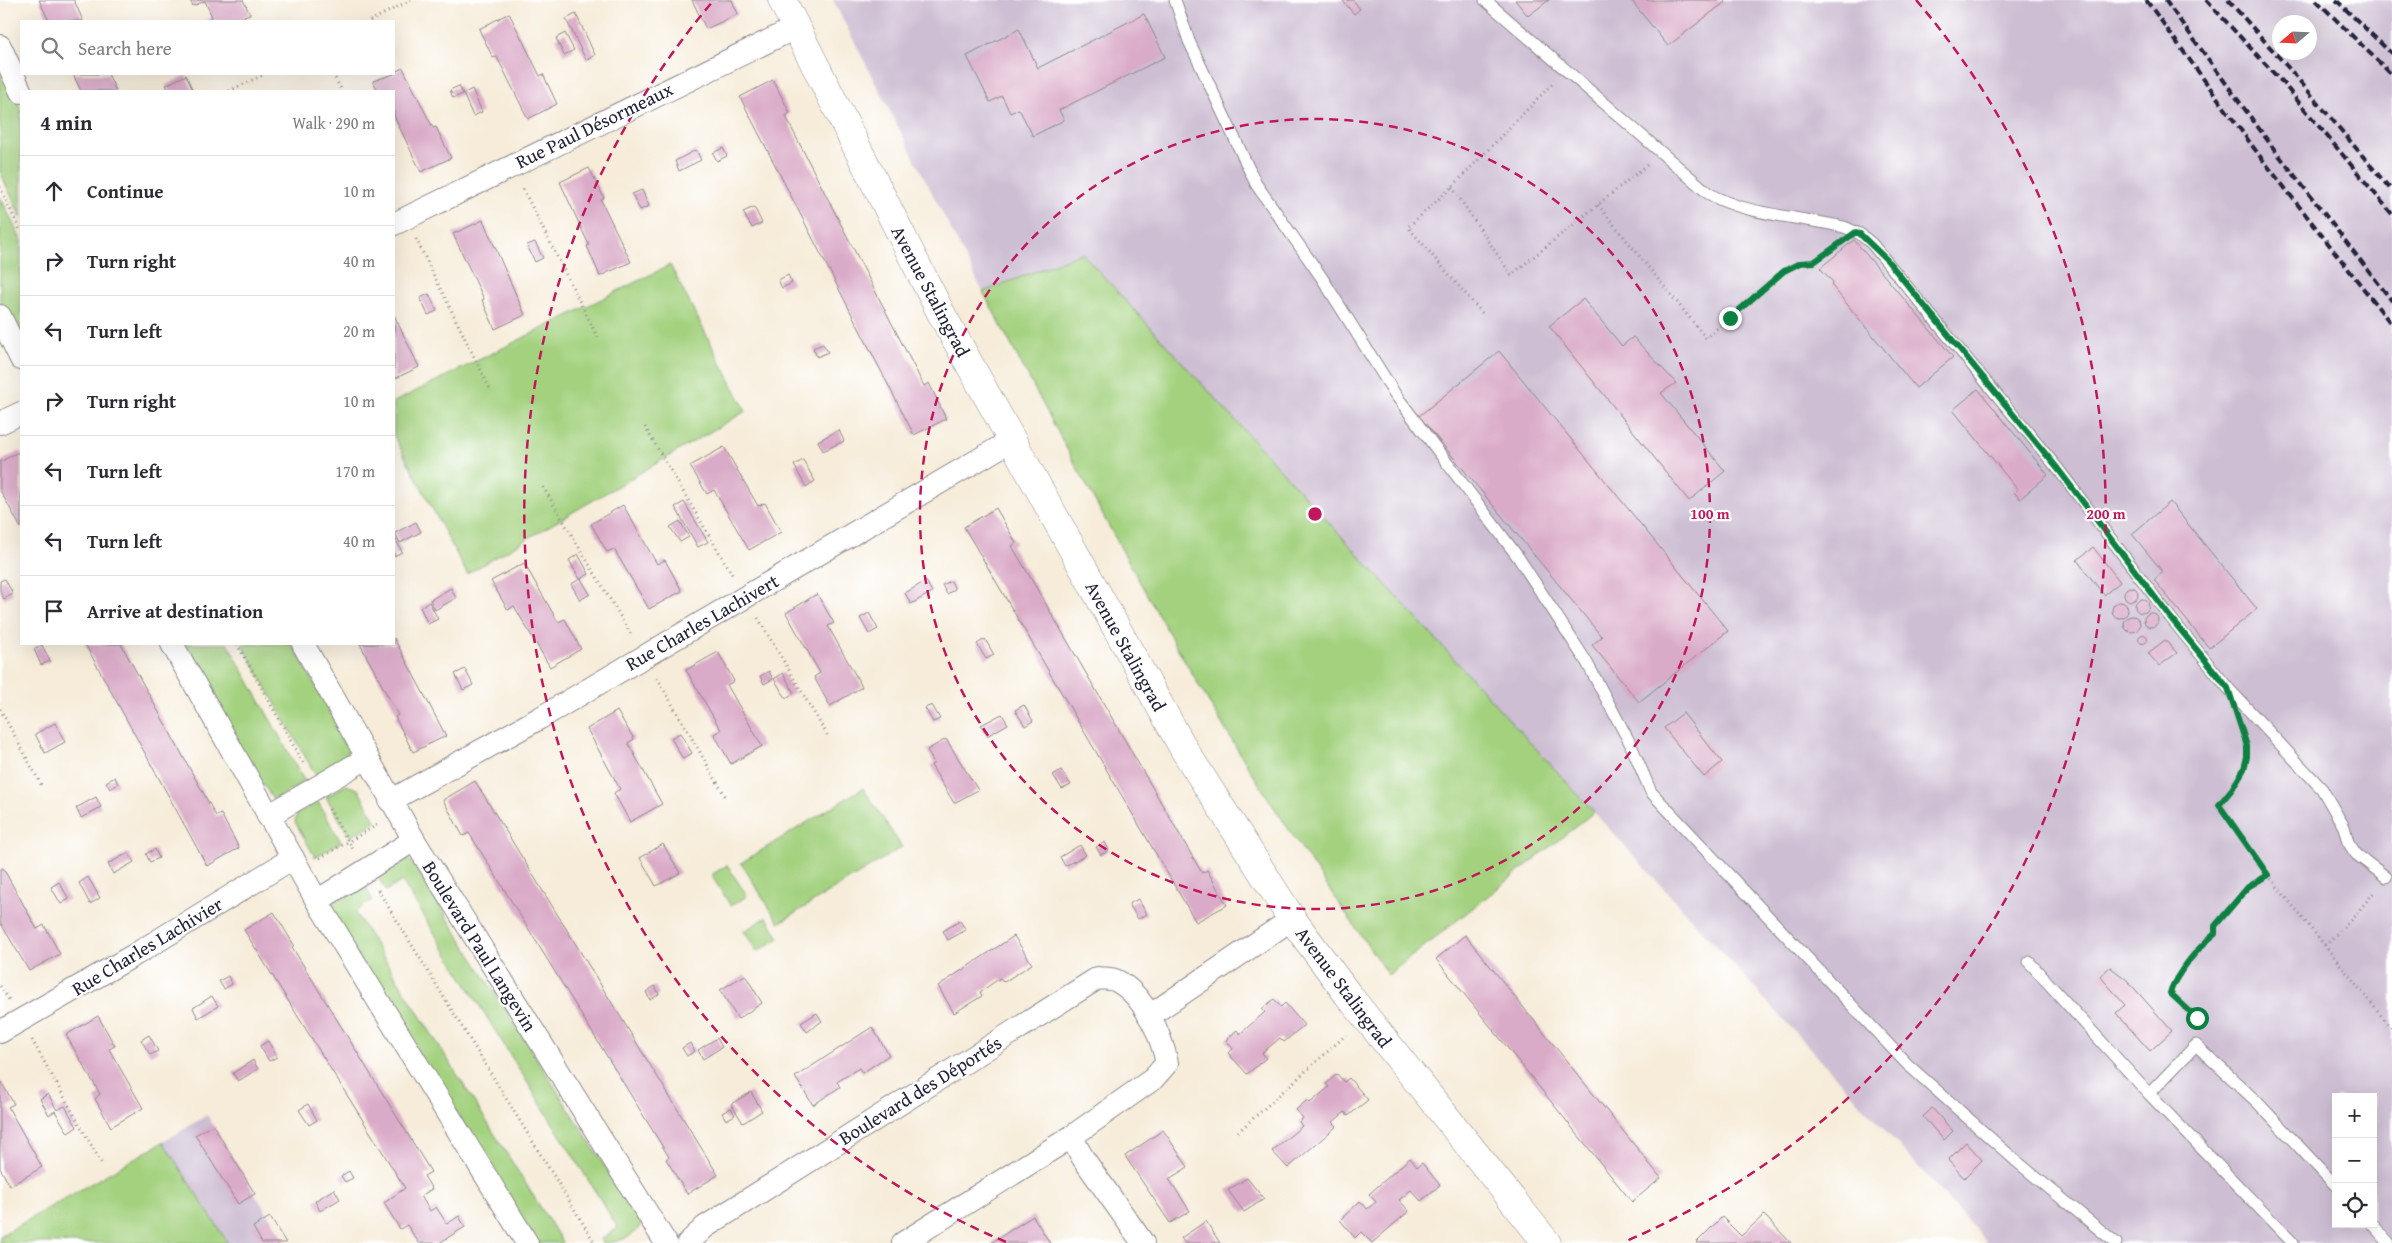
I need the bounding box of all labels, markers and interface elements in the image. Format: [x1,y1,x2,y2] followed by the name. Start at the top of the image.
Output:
[2272,15,2317,60] north arrow
[20,20,395,75] search box
[38,34,66,62] icon: search
[78,34,172,62] text: Search here
[510,75,678,175] street label: Rue Paul Désormeaux
[40,107,92,138] text: 4 min
[292,111,375,135] text: Walk · 290 m
[40,177,68,205] icon: ahead
[87,177,164,205] text: Continue
[343,179,375,203] text: 10 m
[885,220,978,362] street label: Avenue Stalingrad
[40,247,68,275] icon: right
[87,247,176,275] text: Turn right
[343,249,375,273] text: 40 m
[1719,307,1742,330] route end
[40,317,68,345] icon: left
[87,317,162,345] text: Turn left
[343,319,375,343] text: 20 m
[40,387,68,415] icon: right
[87,387,176,415] text: Turn right
[343,389,375,413] text: 10 m
[40,457,68,485] icon: left
[87,457,162,485] text: Turn left
[335,459,375,483] text: 170 m
[1690,503,1730,524] text: 100 m
[2086,503,2126,524] text: 200 m
[1306,505,1324,523] centre of rings
[40,527,68,555] icon: left
[87,527,162,555] text: Turn left
[343,529,375,553] text: 40 m
[620,566,784,677] street label: Rue Charles Lachivert
[1079,576,1174,717] street label: Avenue Stalingrad
[40,597,68,625] icon: arrive
[87,597,263,625] text: Arrive at destination
[416,855,544,1037] street label: Boulevard Paul Langevin
[66,890,228,1002] street label: Rue Charles Lachivier
[1289,921,1399,1054] street label: Avenue Stalingrad
[2186,1007,2209,1030] route start
[833,1029,1007,1151] street label: Boulevard des Déportés
[2332,1093,2377,1228] map controls
[2332,1093,2377,1138] button: +
[2332,1138,2377,1183] button: −
[2332,1183,2377,1228] button: locate

